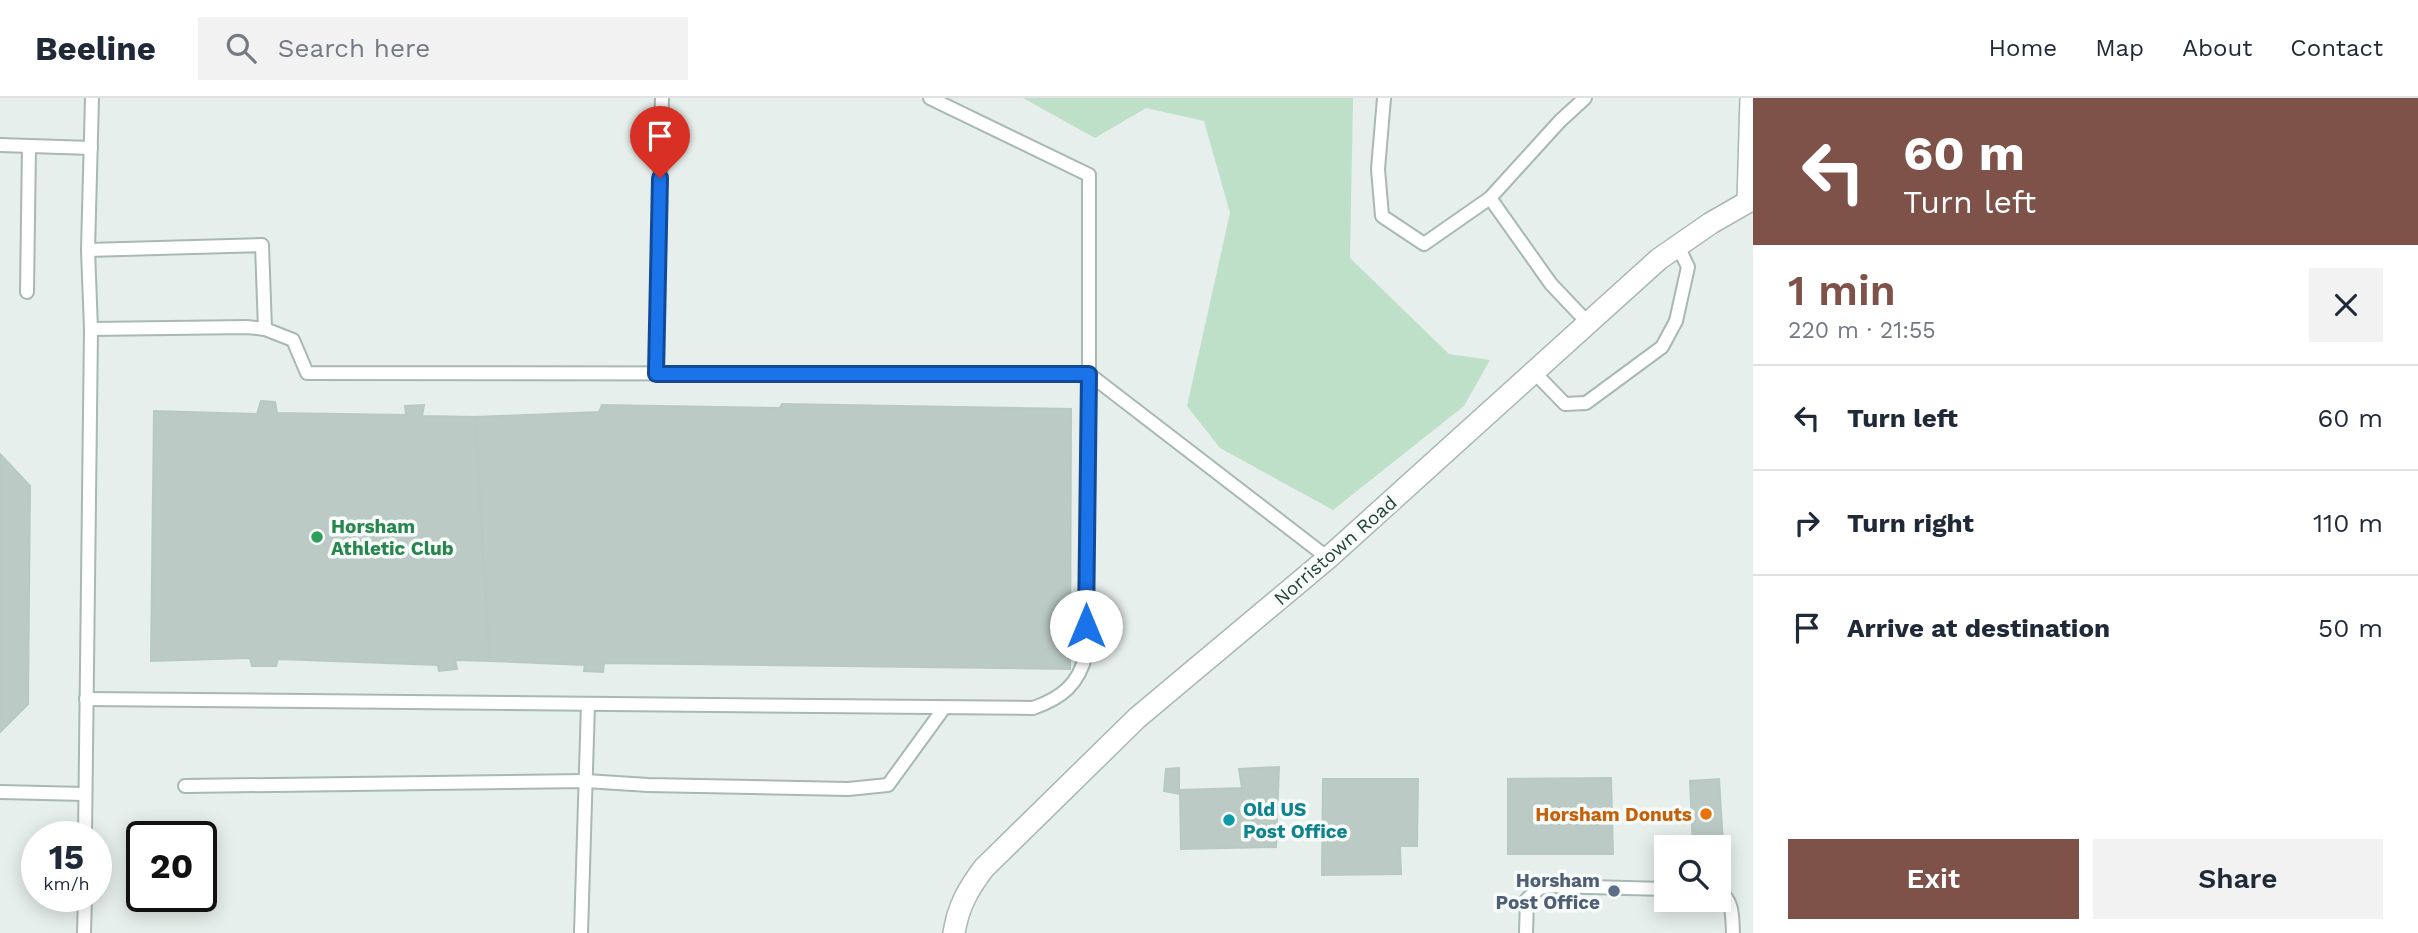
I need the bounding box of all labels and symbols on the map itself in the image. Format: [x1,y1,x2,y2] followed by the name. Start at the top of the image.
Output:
[630,106,690,178] pin
[1269,491,1401,610] street label: Norristown Road
[331,515,454,560] place label: Horsham Athletic Club
[309,529,325,545] marker: Horsham Athletic Club
[1049,589,1123,663] position arrow
[1243,798,1347,843] place label: Old US Post Office
[1535,803,1692,826] place label: Horsham Donuts
[1698,806,1714,822] marker: Horsham Donuts
[1221,812,1237,828] marker: Old US Post Office
[126,821,217,912] speed limit sign: 20
[1496,869,1600,914] place label: Horsham Post Office
[1606,883,1622,899] marker: Horsham Post Office

